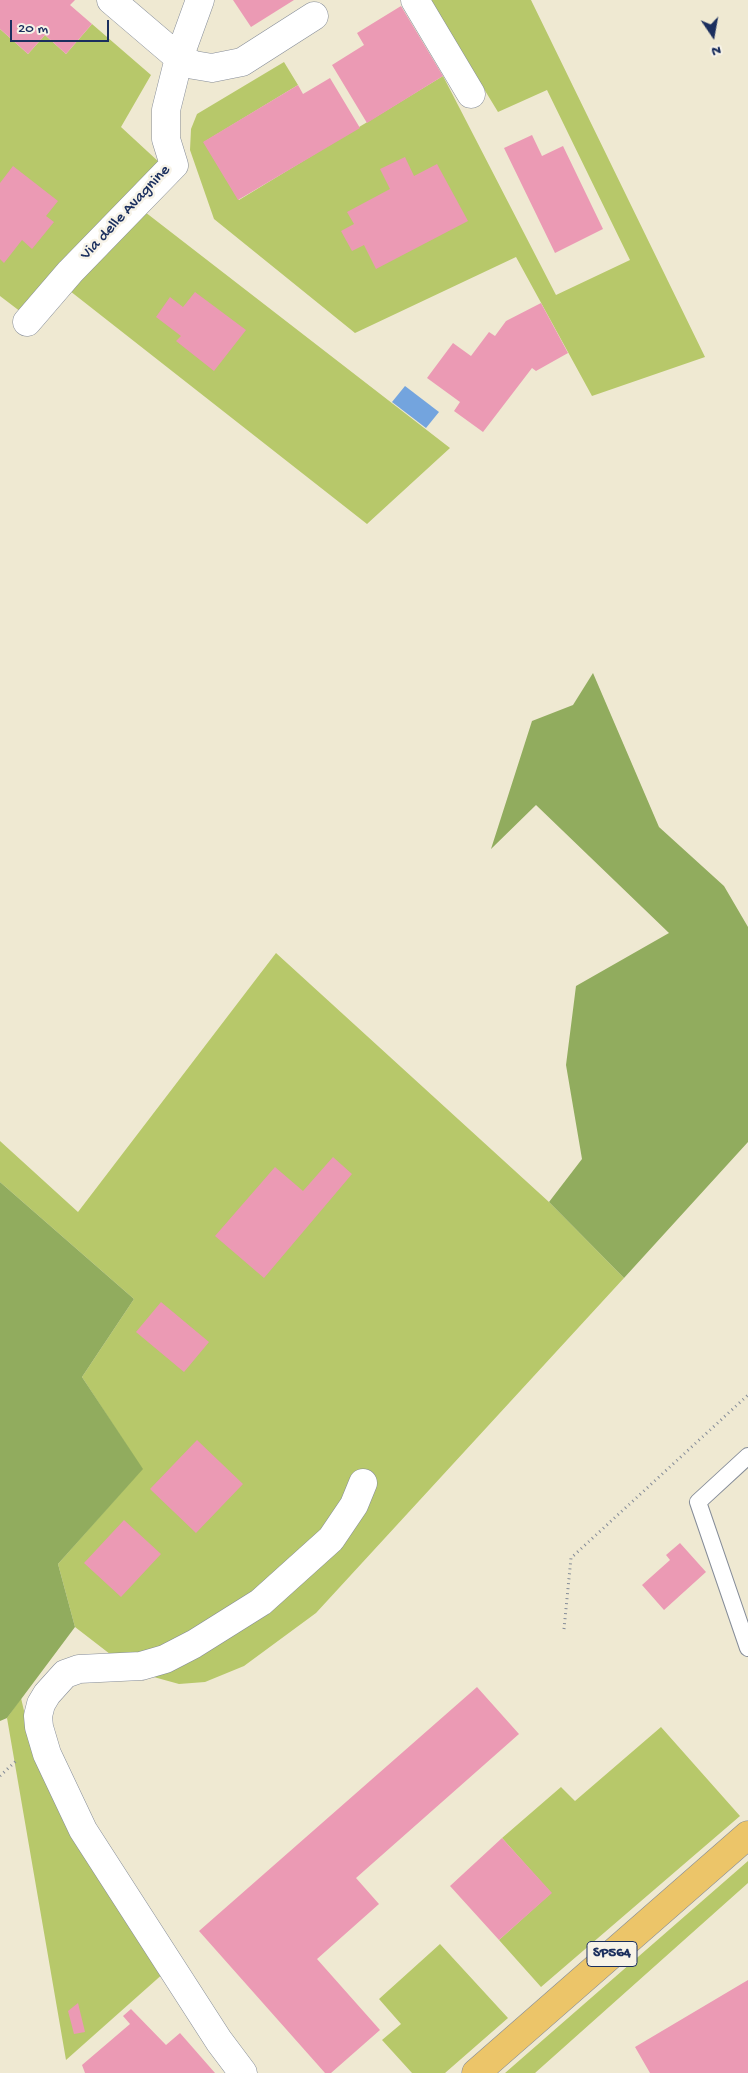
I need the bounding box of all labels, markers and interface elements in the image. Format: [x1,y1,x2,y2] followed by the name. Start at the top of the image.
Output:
[12,10,111,42] scale bar
[688,10,738,60] north arrow
[18,20,48,38] text: 20 m
[710,41,722,59] text: N
[77,161,175,265] street label: Via delle Avagnine
[587,1942,637,1966] road number: SP564

